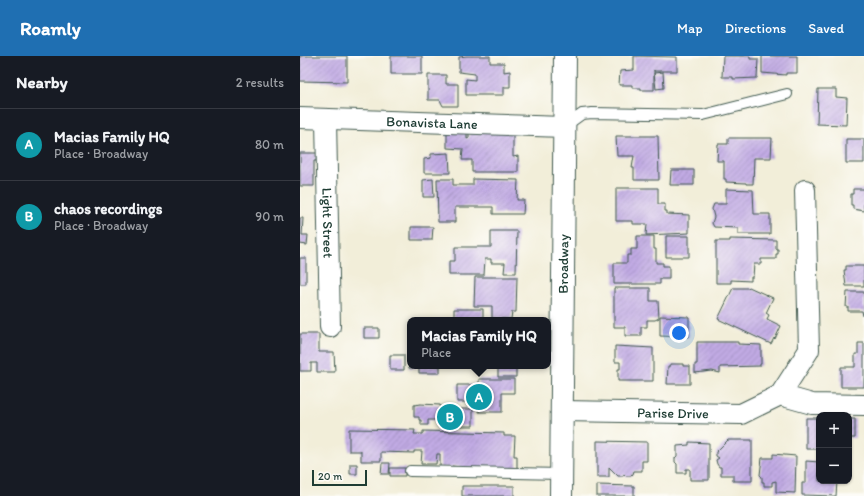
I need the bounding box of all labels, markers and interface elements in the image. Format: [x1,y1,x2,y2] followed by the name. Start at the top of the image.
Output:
[20,17,81,40] text: Roamly
[677,20,703,37] text: Map
[725,20,786,37] text: Directions
[808,20,844,37] text: Saved
[16,72,68,92] text: Nearby
[236,75,284,90] text: 2 results
[386,113,478,133] street label: Bonavista Lane
[54,128,170,146] text: Macias Family HQ
[25,137,33,152] text: A
[255,137,284,152] text: 80 m
[54,146,148,161] text: Place · Broadway
[318,188,337,258] street label: Light Street
[54,200,162,218] text: chaos recordings
[25,209,33,224] text: B
[255,209,284,224] text: 90 m
[54,218,148,233] text: Place · Broadway
[555,234,572,294] street label: Broadway
[407,317,551,369] popup
[669,323,689,343] your location
[421,327,537,345] text: Macias Family HQ
[421,345,451,360] text: Place
[466,382,492,412] pin: A
[437,402,463,432] pin: B
[637,404,709,422] street label: Parise Drive
[816,412,852,484] map controls
[816,412,852,448] button: +
[816,448,852,484] button: −
[312,468,367,487] scale bar
[318,470,342,483] text: 20 m

